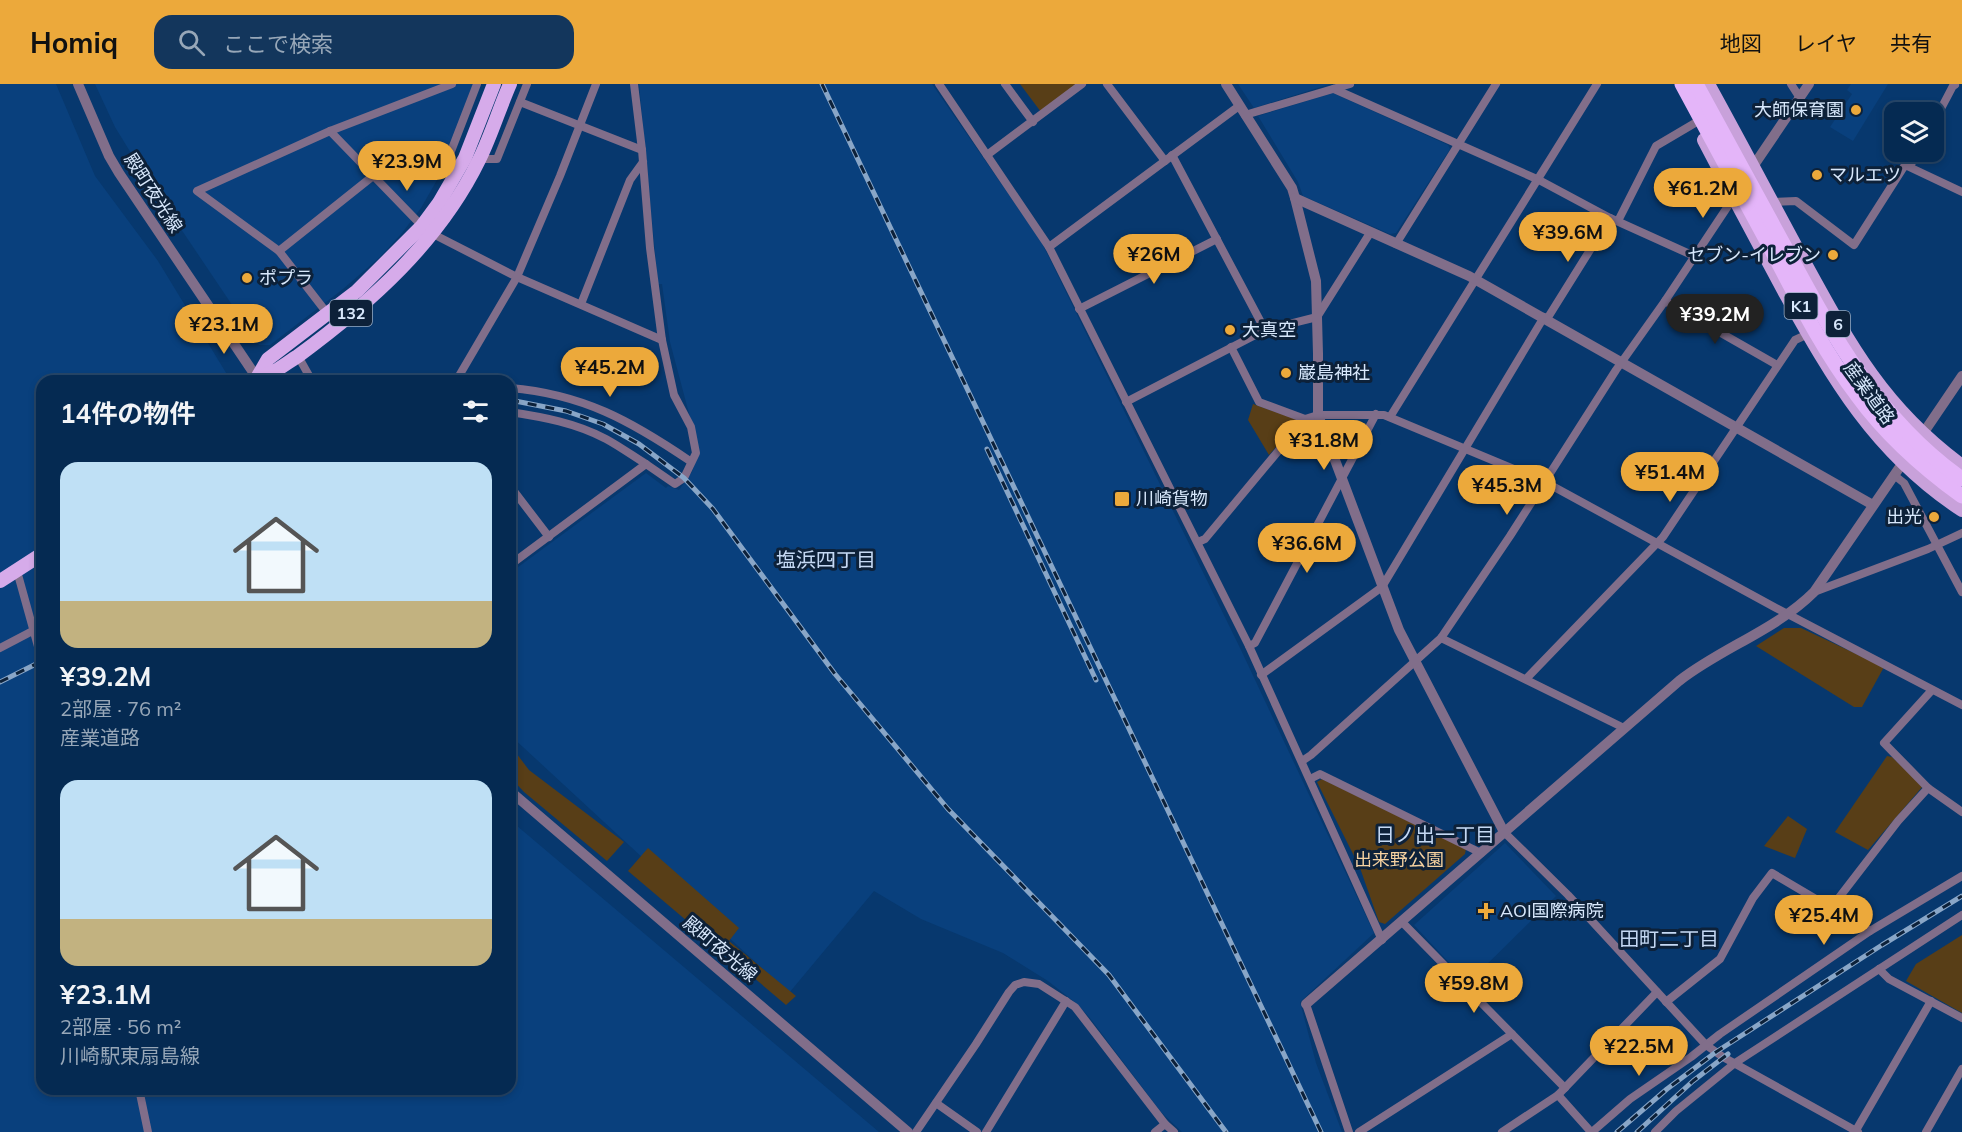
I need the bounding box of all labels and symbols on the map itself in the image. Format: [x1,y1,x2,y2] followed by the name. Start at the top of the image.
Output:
[1754,98,1844,121] place label: 大師保育園
[1849,103,1863,117] marker: 大師保育園
[358,141,456,192] pin: ¥23.9M
[119,149,188,237] street label: 殿町夜光線
[1829,163,1901,186] place label: マルエツ
[1654,168,1752,219] pin: ¥61.2M
[1810,168,1824,182] marker: マルエツ
[1519,212,1617,263] pin: ¥39.6M
[1118,234,1190,285] pin: ¥26M
[1687,243,1821,266] place label: セブン-イレブン
[1826,248,1840,262] marker: セブン-イレブン
[259,266,313,289] place label: ポプラ
[240,271,254,285] marker: ポプラ
[1784,293,1818,319] road number: K1
[1666,294,1764,345] pin: ¥39.2M
[330,300,372,326] road number: 132
[175,304,273,355] pin: ¥23.1M
[1826,311,1850,337] road number: 6
[1242,318,1296,341] place label: 大真空
[1223,323,1237,337] marker: 大真空
[561,347,659,398] pin: ¥45.2M
[1839,357,1900,429] street label: 産業道路
[1298,361,1370,384] place label: 巌島神社
[1279,366,1293,380] marker: 巌島神社
[1275,420,1373,471] pin: ¥31.8M
[1621,452,1719,503] pin: ¥51.4M
[1458,465,1556,516] pin: ¥45.3M
[1136,487,1208,510] place label: 川崎貨物
[1113,490,1131,508] marker: 川崎貨物
[1886,505,1922,528] place label: 出光
[1927,510,1941,524] marker: 出光
[1258,523,1356,574] pin: ¥36.6M
[776,547,876,572] district label: 塩浜四丁目
[1375,822,1495,847] district label: 日ノ出一丁目
[1354,848,1444,871] park label: 出来野公園
[1775,895,1873,946] pin: ¥25.4M
[1500,899,1604,922] place label: AOI国際病院
[1477,902,1495,920] marker: AOI国際病院
[678,911,762,986] street label: 殿町夜光線
[1619,926,1719,951] district label: 田町二丁目
[1425,963,1523,1014] pin: ¥59.8M
[1590,1026,1688,1077] pin: ¥22.5M

